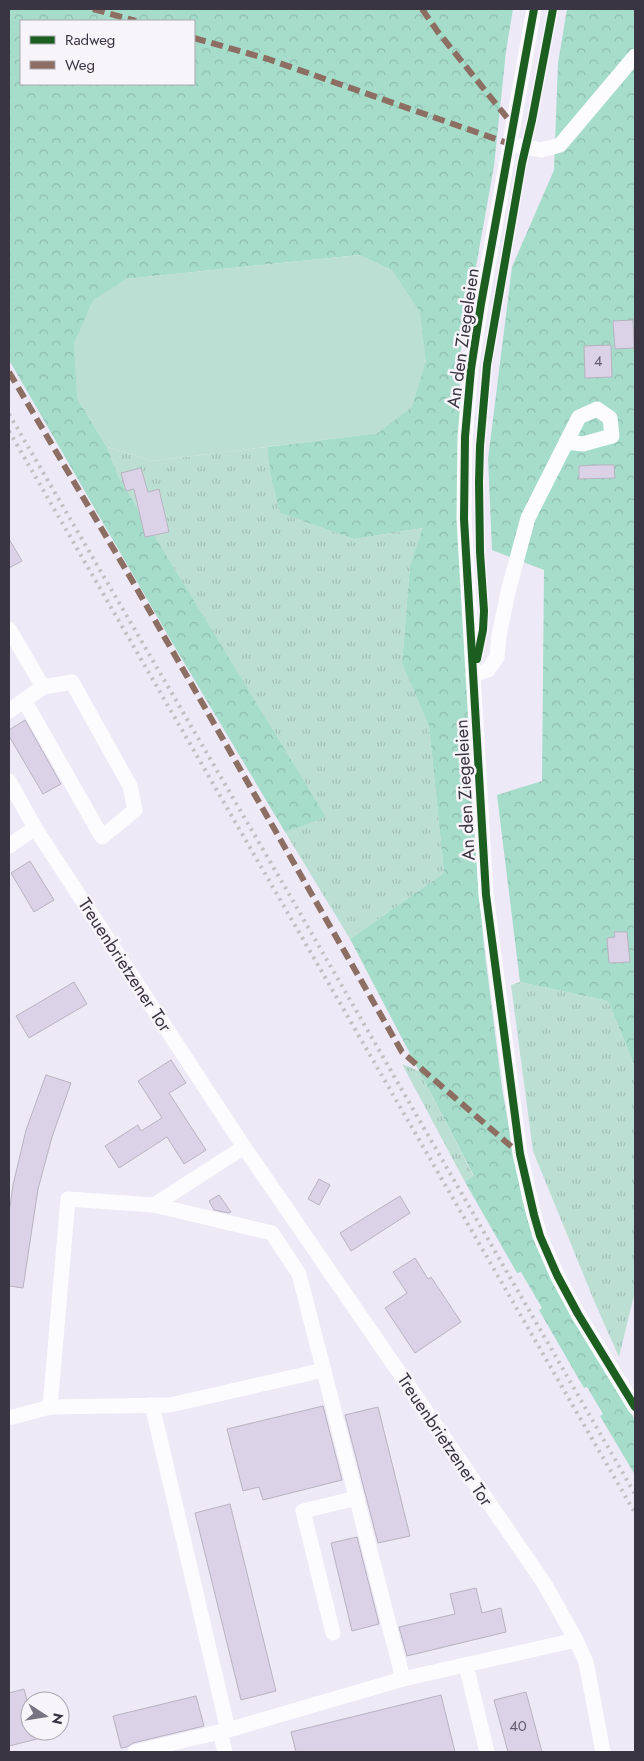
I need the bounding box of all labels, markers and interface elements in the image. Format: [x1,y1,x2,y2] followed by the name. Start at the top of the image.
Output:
[20,20,195,85] legend
[65,29,115,51] text: Radweg
[65,54,95,76] text: Weg
[440,266,486,410] street label: An den Ziegeleien
[594,350,603,372] house number: 4
[448,719,482,861] street label: An den Ziegeleien
[72,893,179,1038] street label: Treuenbrietzener Tor
[391,1368,500,1512] street label: Treuenbrietzener Tor
[20,1691,70,1741] north arrow
[47,1711,69,1726] text: N
[509,1715,527,1737] house number: 40

